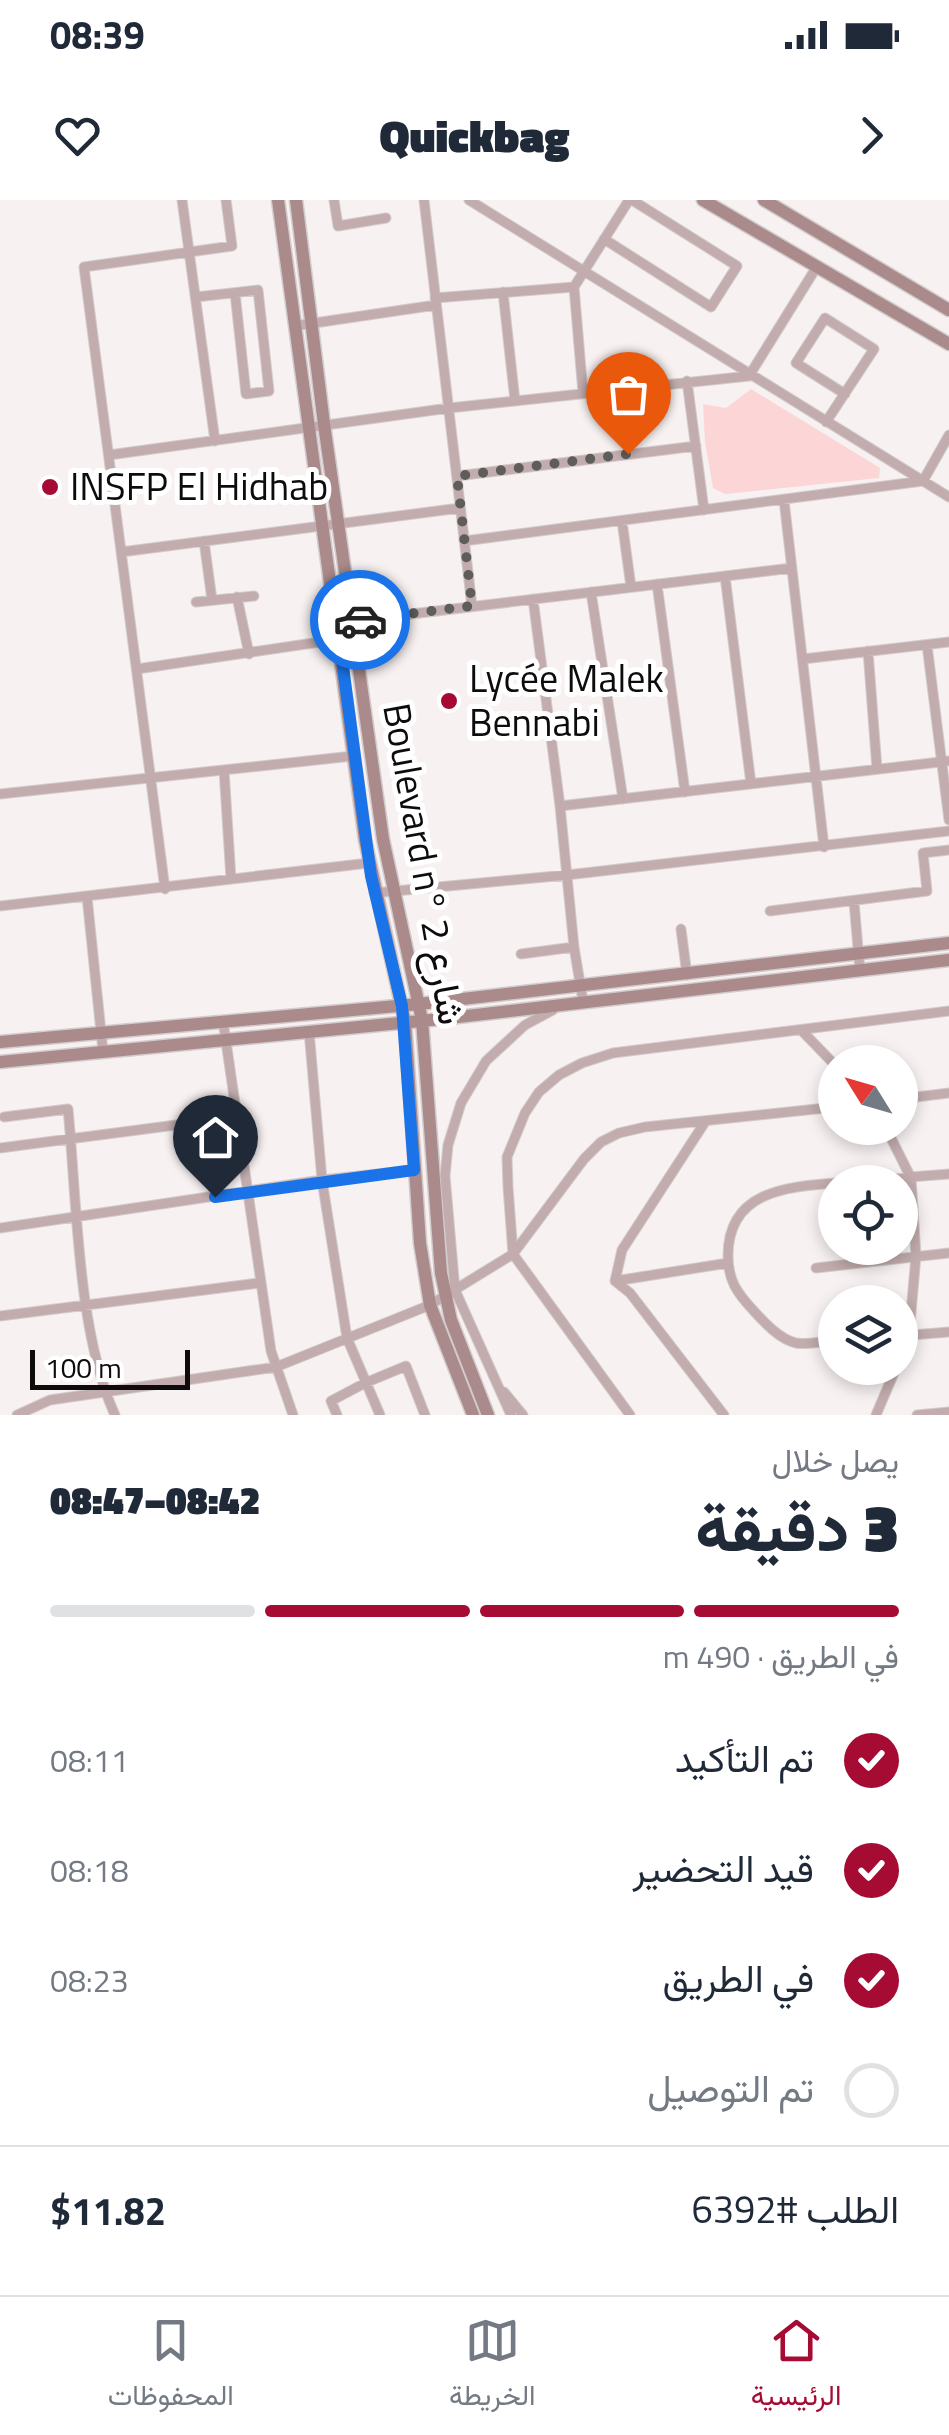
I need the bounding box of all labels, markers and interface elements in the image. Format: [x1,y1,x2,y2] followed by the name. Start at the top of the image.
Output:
[50,6,145,64] text: 08:39
[379,101,570,169] text: Quickbag
[50,108,105,163] icon: heart
[844,108,899,163] icon: forward
[586,352,671,455] pin
[601,367,656,422] icon: bag
[70,457,328,515] place label: INSFP El Hidhab
[39,476,61,498] marker: INSFP El Hidhab
[310,570,410,670] courier
[333,593,388,648] icon: car
[469,649,664,751] place label: Lycée Malek Bennabi
[438,690,460,712] marker: Lycée Malek Bennabi
[368,698,482,1029] street label: Boulevard n° شارع 2
[818,1045,918,1145] north arrow
[818,1045,918,1385] map controls
[173,1095,258,1198] pin
[188,1110,243,1165] icon: home
[818,1165,918,1265] button: locate
[818,1285,918,1385] button: layers
[30,1345,190,1390] scale bar
[45,1346,122,1389] text: 100 m
[772,1436,899,1484] text: يصل خلال
[50,1471,260,1529] text: 08:42–08:47
[695,1477,899,1576] text: 3 دقيقة
[663,1632,899,1680] text: في الطريق · 490 m
[675,1729,814,1787] text: تم التأكيد
[844,1733,899,1788] icon: check
[50,1736,129,1784] text: 08:11
[633,1839,814,1897] text: قيد التحضير
[844,1843,899,1898] icon: check
[50,1846,129,1894] text: 08:18
[662,1949,814,2007] text: في الطريق
[844,1953,899,2008] icon: check
[50,1956,129,2004] text: 08:23
[647,2059,814,2117] text: تم التوصيل
[691,2180,899,2238] text: الطلب #6392
[50,2182,166,2240] text: $11.82
[108,2313,234,2420] tab: المحفوظات
[449,2313,536,2420] tab: الخريطة
[751,2313,841,2420] tab: الرئيسية

